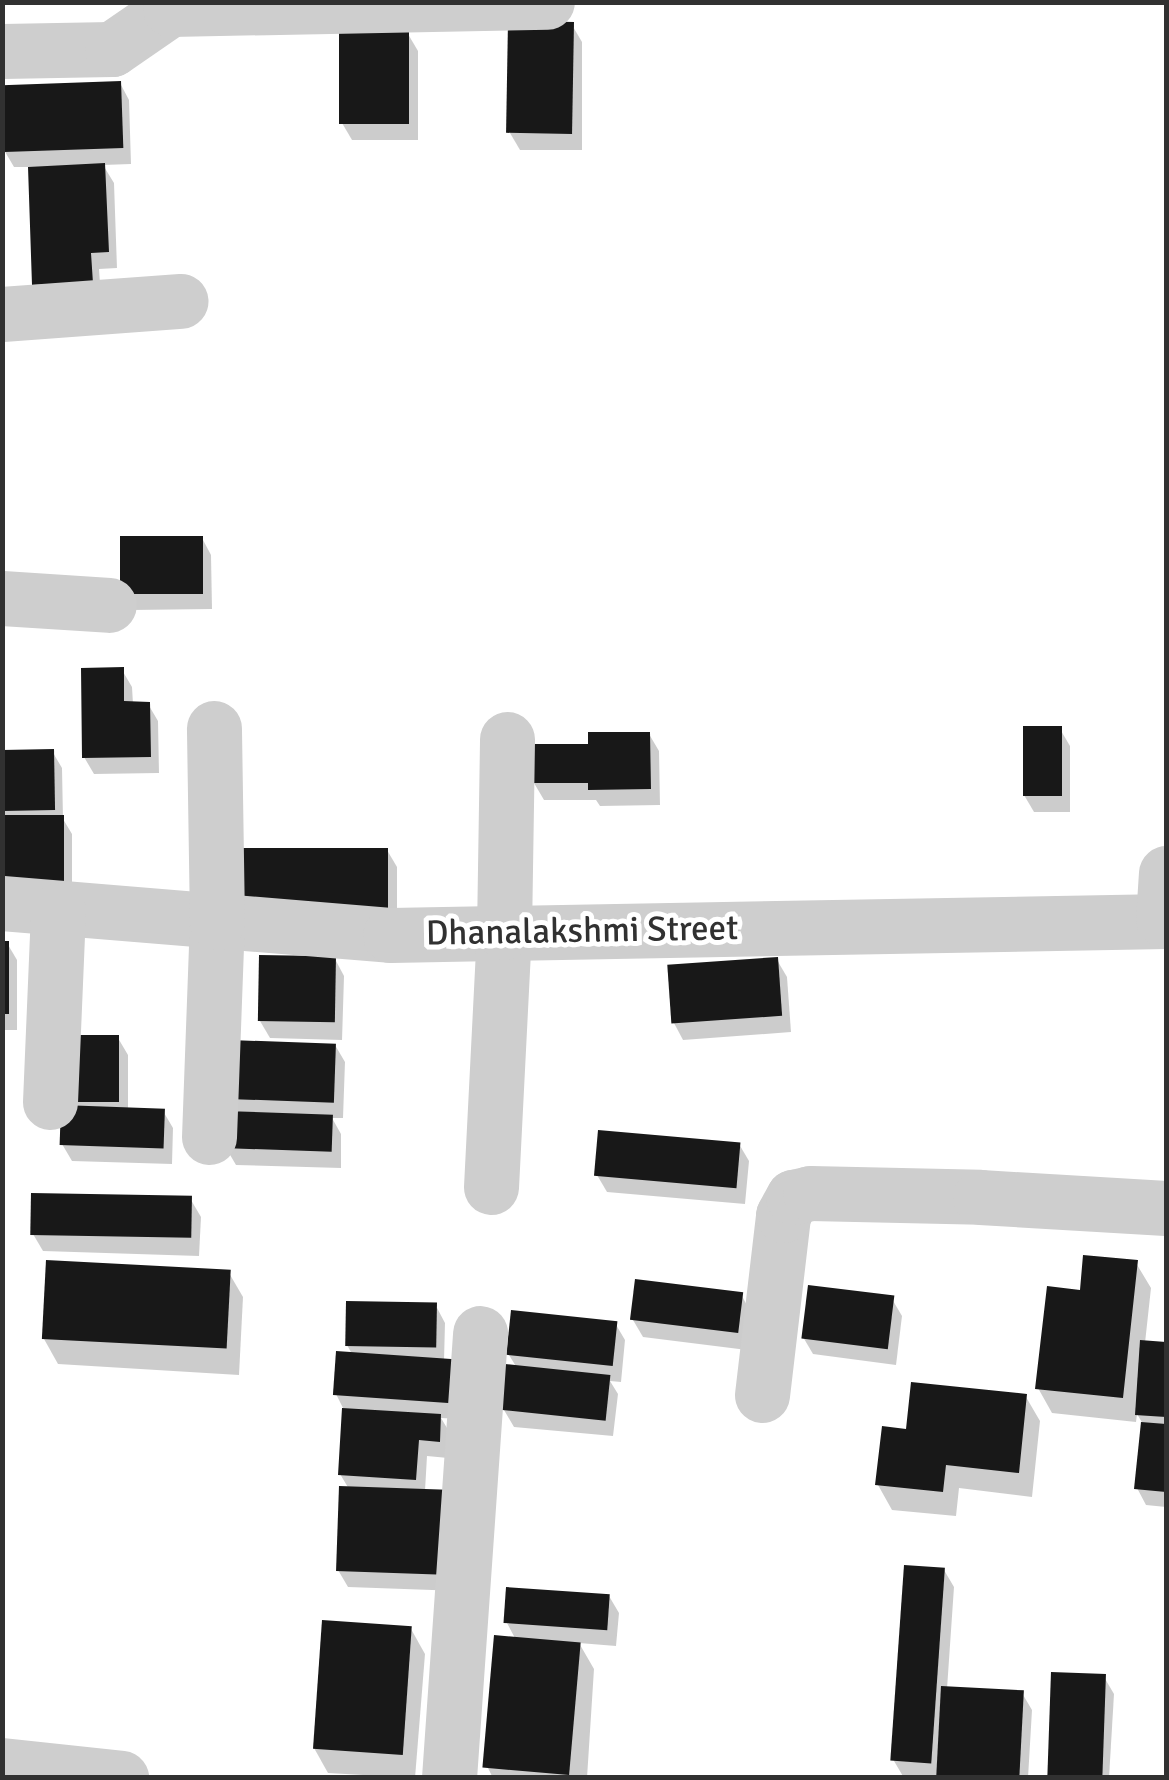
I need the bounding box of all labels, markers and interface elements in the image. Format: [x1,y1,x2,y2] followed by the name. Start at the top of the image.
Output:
[425,907,739,955] street label: Dhanalakshmi Street

